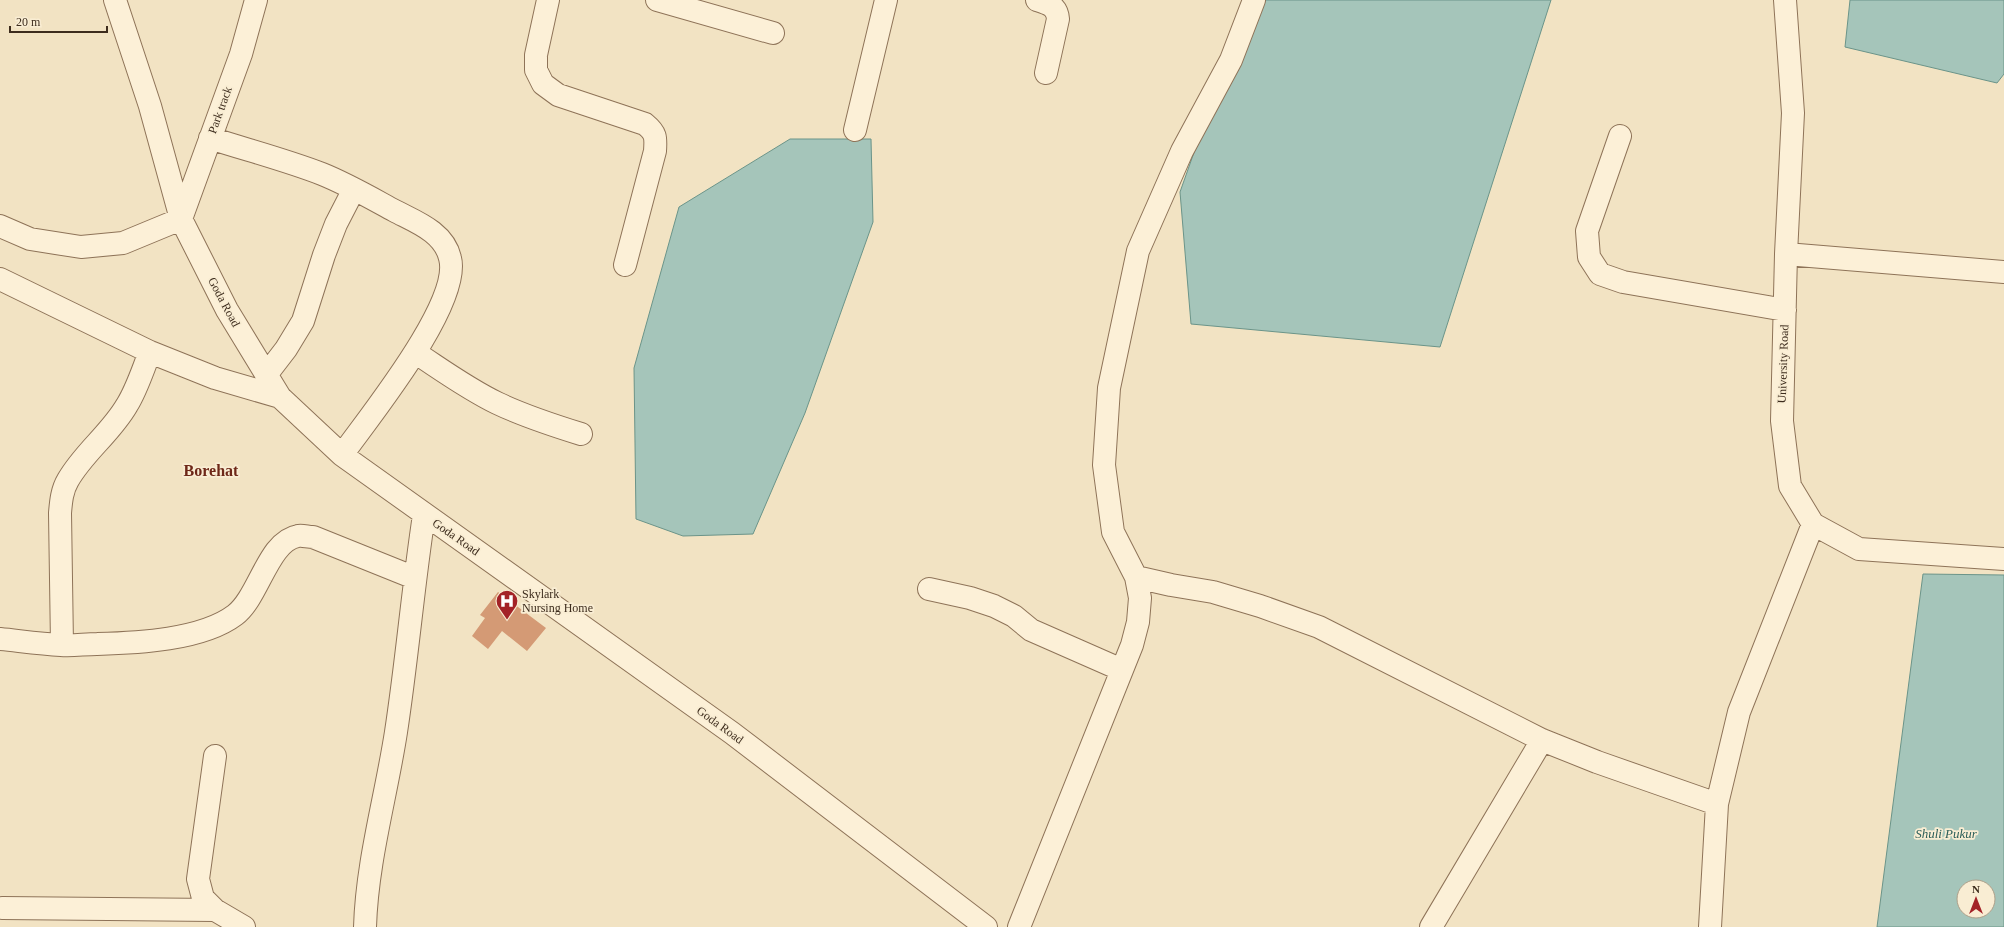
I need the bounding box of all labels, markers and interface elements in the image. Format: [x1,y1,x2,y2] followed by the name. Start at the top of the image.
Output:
[10,8,107,34] scale bar
[16,15,41,29] text: 20 m
[205,85,235,135] street label: Park track
[205,275,243,329] street label: Goda Road
[1775,324,1791,404] street label: University Road
[184,462,239,479] district label: Borehat
[430,516,482,558] street label: Goda Road
[522,587,593,615] place label: Skylark Nursing Home
[494,588,520,621] hospital icon: Skylark Nursing Home
[694,703,746,747] street label: Goda Road
[1915,826,1978,841] water label: Shuli Pukur
[1956,879,1996,919] north arrow
[1972,883,1980,895] text: N

